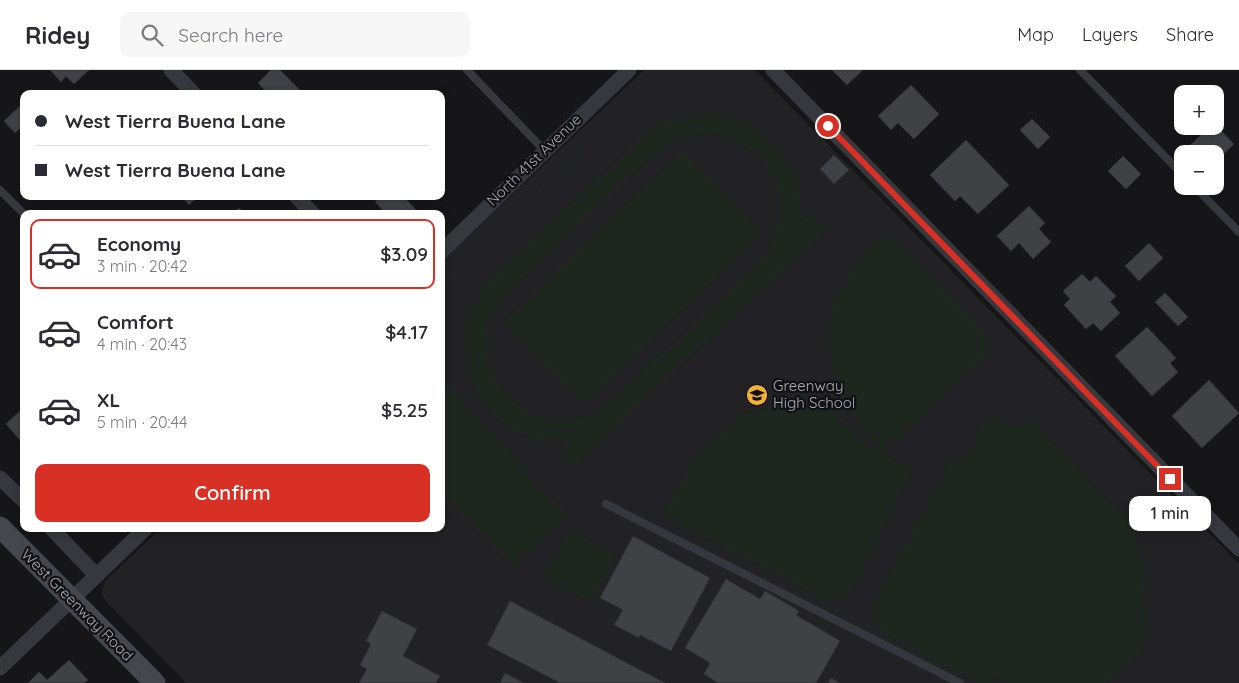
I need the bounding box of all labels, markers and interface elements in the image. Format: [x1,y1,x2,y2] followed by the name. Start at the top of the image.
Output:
[120,12,470,57] search box
[25,20,90,50] text: Ridey
[138,21,166,49] icon: search
[178,23,283,47] text: Search here
[1017,23,1054,46] text: Map
[1082,23,1138,46] text: Layers
[1166,23,1214,46] text: Share
[1174,85,1224,195] map controls
[1174,85,1224,135] button: +
[65,109,286,133] text: West Tierra Buena Lane
[482,110,585,210] street label: North 41st Avenue
[817,115,839,137] route start
[1174,145,1224,195] button: −
[65,158,286,182] text: West Tierra Buena Lane
[37,232,82,277] icon: car
[97,232,181,256] text: Economy
[380,242,428,266] text: $3.09
[97,256,188,276] text: 3 min · 20:42
[37,310,82,355] icon: car
[97,310,174,334] text: Comfort
[385,320,428,344] text: $4.17
[97,334,187,354] text: 4 min · 20:43
[773,376,855,412] place label: Greenway High School
[745,383,769,407] school or university icon: Greenway High School
[37,388,82,433] icon: car
[97,388,120,412] text: XL
[381,398,428,422] text: $5.25
[97,412,187,432] text: 5 min · 20:44
[35,464,430,522] button: Confirm
[1159,468,1181,490] route end
[1129,496,1211,532] callout: 1 min
[1151,503,1189,523] text: 1 min
[17,545,137,665] street label: West Greenway Road

